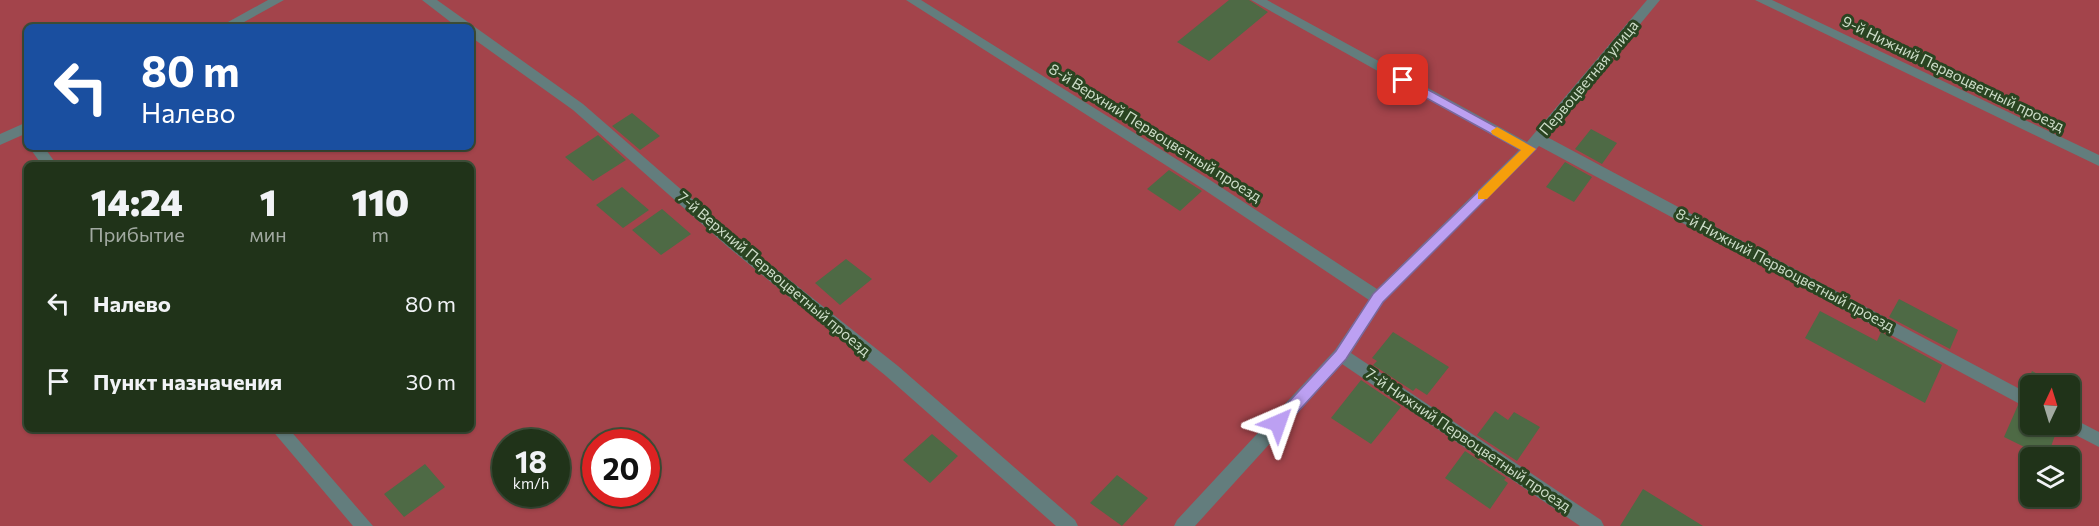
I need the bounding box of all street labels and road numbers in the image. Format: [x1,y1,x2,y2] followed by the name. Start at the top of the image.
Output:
[1839,11,2068,135] street label: 9-й Нижний Первоцветный проезд
[1535,16,1642,139] street label: Первоцветная улица
[1046,59,1265,205] street label: 8-й Верхний Первоцветный проезд
[675,187,875,359] street label: 7-й Верхний Первоцветный проезд
[1673,204,1898,335] street label: 8-й Нижний Первоцветный проезд
[1363,364,1575,515] street label: 7-й Нижний Первоцветный проезд

